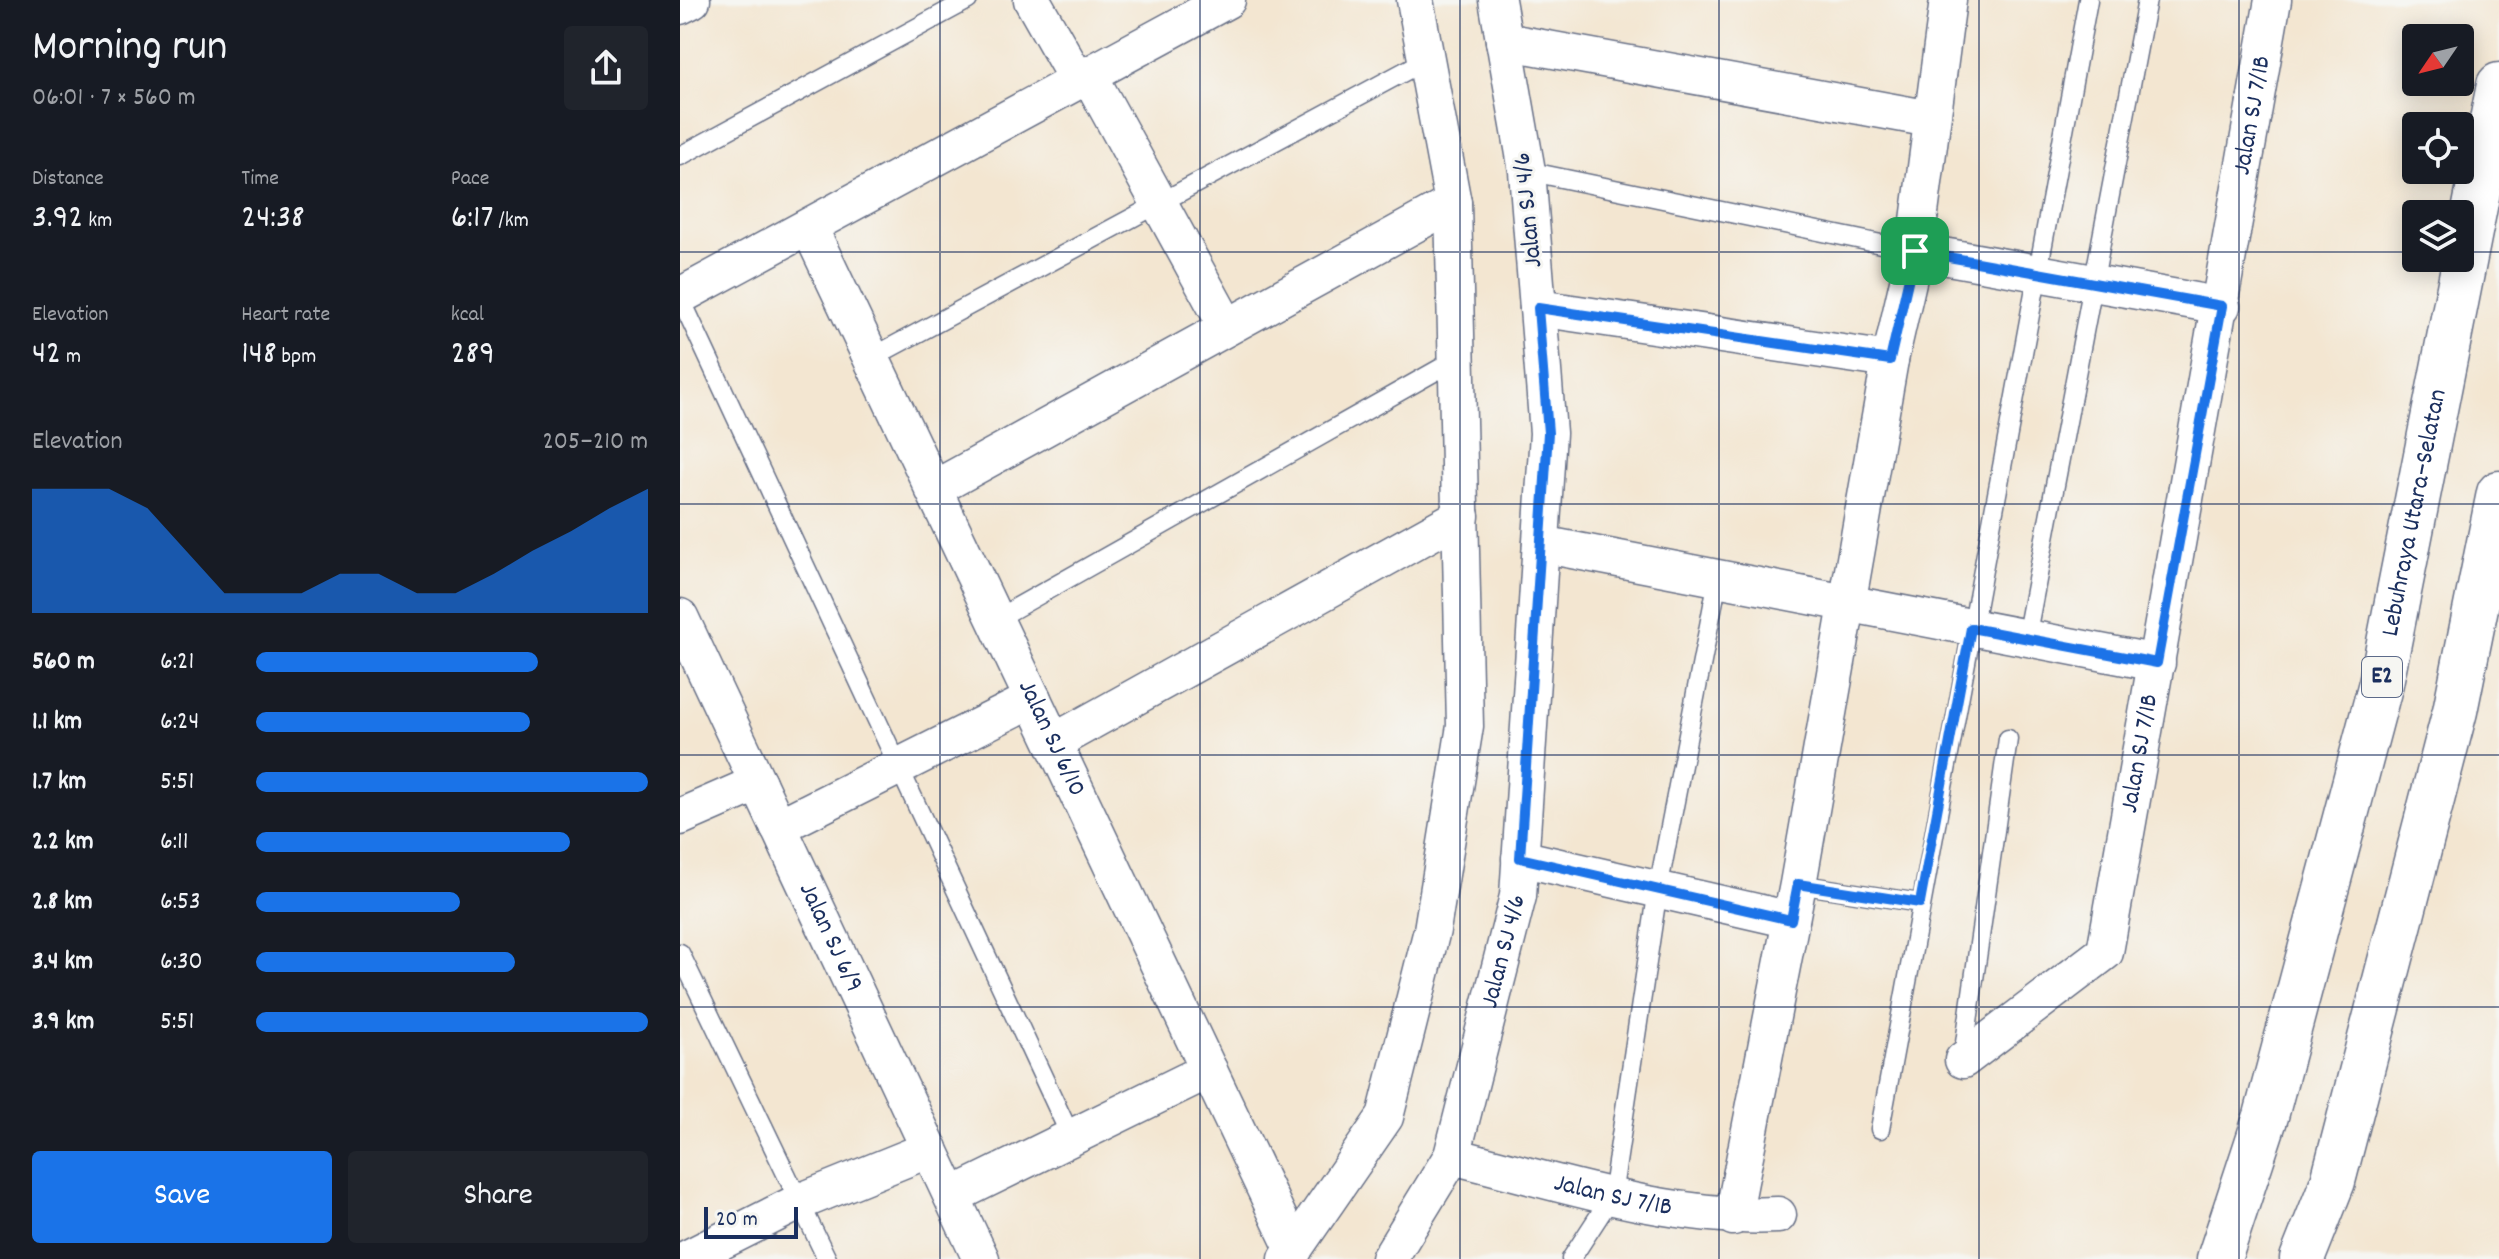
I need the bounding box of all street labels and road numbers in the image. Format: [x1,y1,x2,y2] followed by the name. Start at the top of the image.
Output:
[2224,53,2281,178] street label: Jalan SJ 7/1B
[1505,150,1553,270] street label: Jalan SJ 4/6
[2372,386,2457,640] street label: Lebuhraya Utara–Selatan
[2362,657,2402,697] road number: E2
[1008,674,1095,803] street label: Jalan SJ 6/10
[2111,691,2169,816] street label: Jalan SJ 7/1B
[789,877,872,998] street label: Jalan SJ 6/9
[1472,890,1536,1012] street label: Jalan SJ 4/6
[1550,1165,1675,1227] street label: Jalan SJ 7/1B

